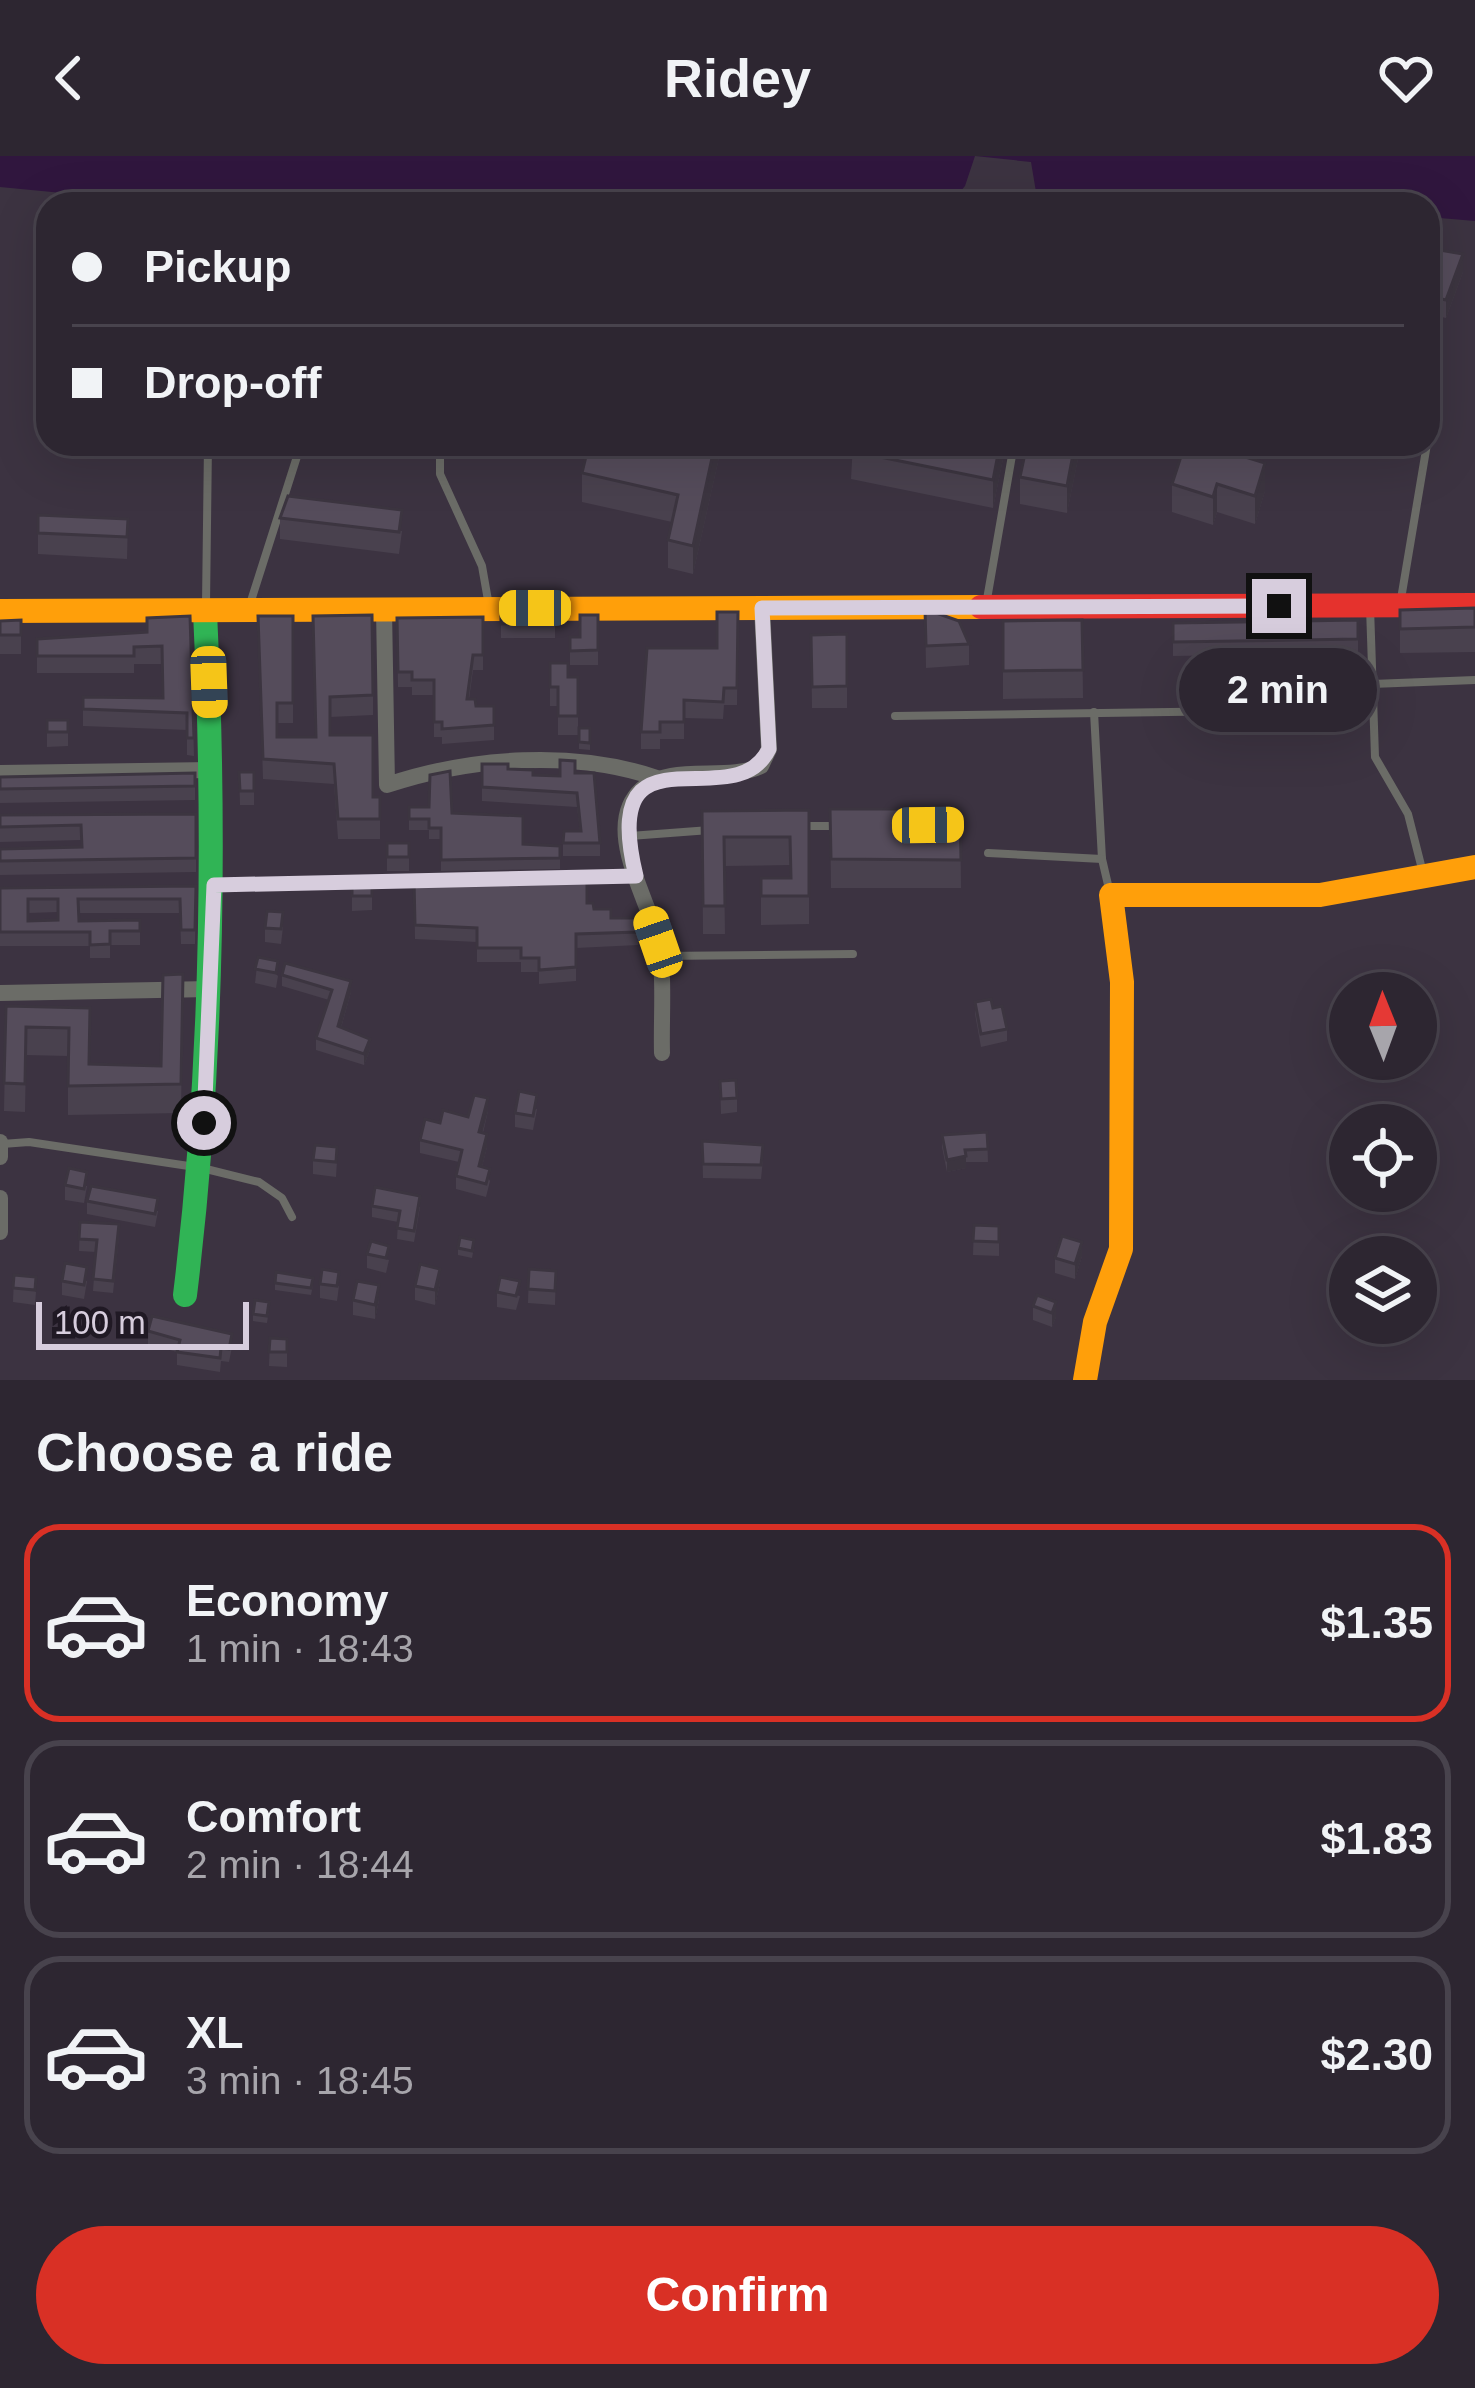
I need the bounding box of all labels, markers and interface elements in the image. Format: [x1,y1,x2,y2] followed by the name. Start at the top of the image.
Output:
[36,45,102,111] icon: back
[1373,45,1439,111] icon: heart
[664,48,811,108] text: Ridey
[144,241,292,292] text: Pickup
[144,357,321,408] text: Drop-off
[1252,579,1306,633] route end
[499,590,571,626] car
[190,645,228,719] car
[1180,648,1378,732] callout: 2 min
[1227,668,1329,711] text: 2 min
[892,806,964,844] car
[629,902,687,982] car
[1329,972,1437,1080] north arrow
[1329,972,1437,1344] map controls
[177,1096,231,1150] route start
[1329,1104,1437,1212] button: locate
[1329,1236,1437,1344] button: layers
[36,1296,249,1349] scale bar
[54,1304,146,1341] text: 100 m
[36,1422,393,1482] text: Choose a ride
[42,1569,150,1677] icon: car
[186,1575,389,1626] text: Economy
[1320,1597,1433,1648] text: $1.35
[186,1627,414,1670] text: 1 min · 18:43
[42,1785,150,1893] icon: car
[186,1791,361,1842] text: Comfort
[1320,1813,1433,1864] text: $1.83
[186,1843,414,1886] text: 2 min · 18:44
[42,2001,150,2109] icon: car
[186,2007,244,2058] text: XL
[1320,2029,1433,2080] text: $2.30
[186,2059,414,2102] text: 3 min · 18:45
[36,2226,1439,2364] button: Confirm

